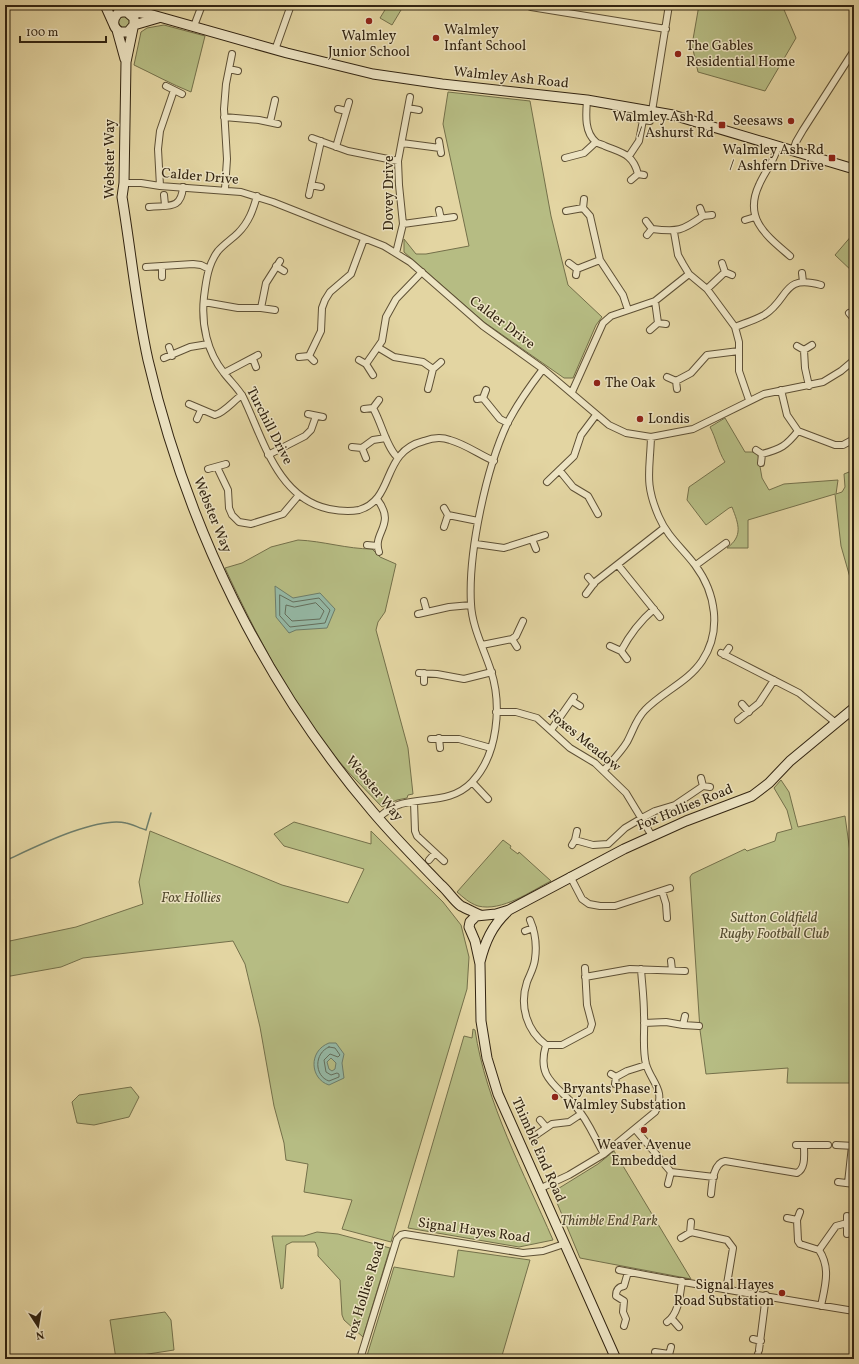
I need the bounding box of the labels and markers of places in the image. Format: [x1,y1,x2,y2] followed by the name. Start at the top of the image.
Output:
[364,16,374,26] marker: Walmley Junior School
[444,21,526,56] place label: Walmley Infant School
[328,27,410,62] place label: Walmley Junior School
[431,33,441,43] marker: Walmley Infant School
[686,37,795,72] place label: The Gables Residential Home
[673,49,683,59] marker: The Gables Residential Home
[613,108,714,143] place label: Walmley Ash Rd / Ashurst Rd
[733,112,783,131] place label: Seesaws
[786,116,796,126] marker: Seesaws
[717,120,727,130] marker: Walmley Ash Rd / Ashurst Rd
[723,141,824,176] place label: Walmley Ash Rd / Ashfern Drive
[827,153,837,163] marker: Walmley Ash Rd / Ashfern Drive
[605,374,656,393] place label: The Oak
[592,378,602,388] marker: The Oak
[648,410,690,429] place label: Londis
[635,414,645,424] marker: Londis
[563,1080,686,1115] place label: Bryants Phase 1 Walmley Substation
[550,1092,560,1102] marker: Bryants Phase 1 Walmley Substation
[639,1125,649,1135] marker: Weaver Avenue Embedded
[597,1136,692,1171] place label: Weaver Avenue Embedded
[674,1276,774,1311] place label: Signal Hayes Road Substation
[777,1288,787,1298] marker: Signal Hayes Road Substation

